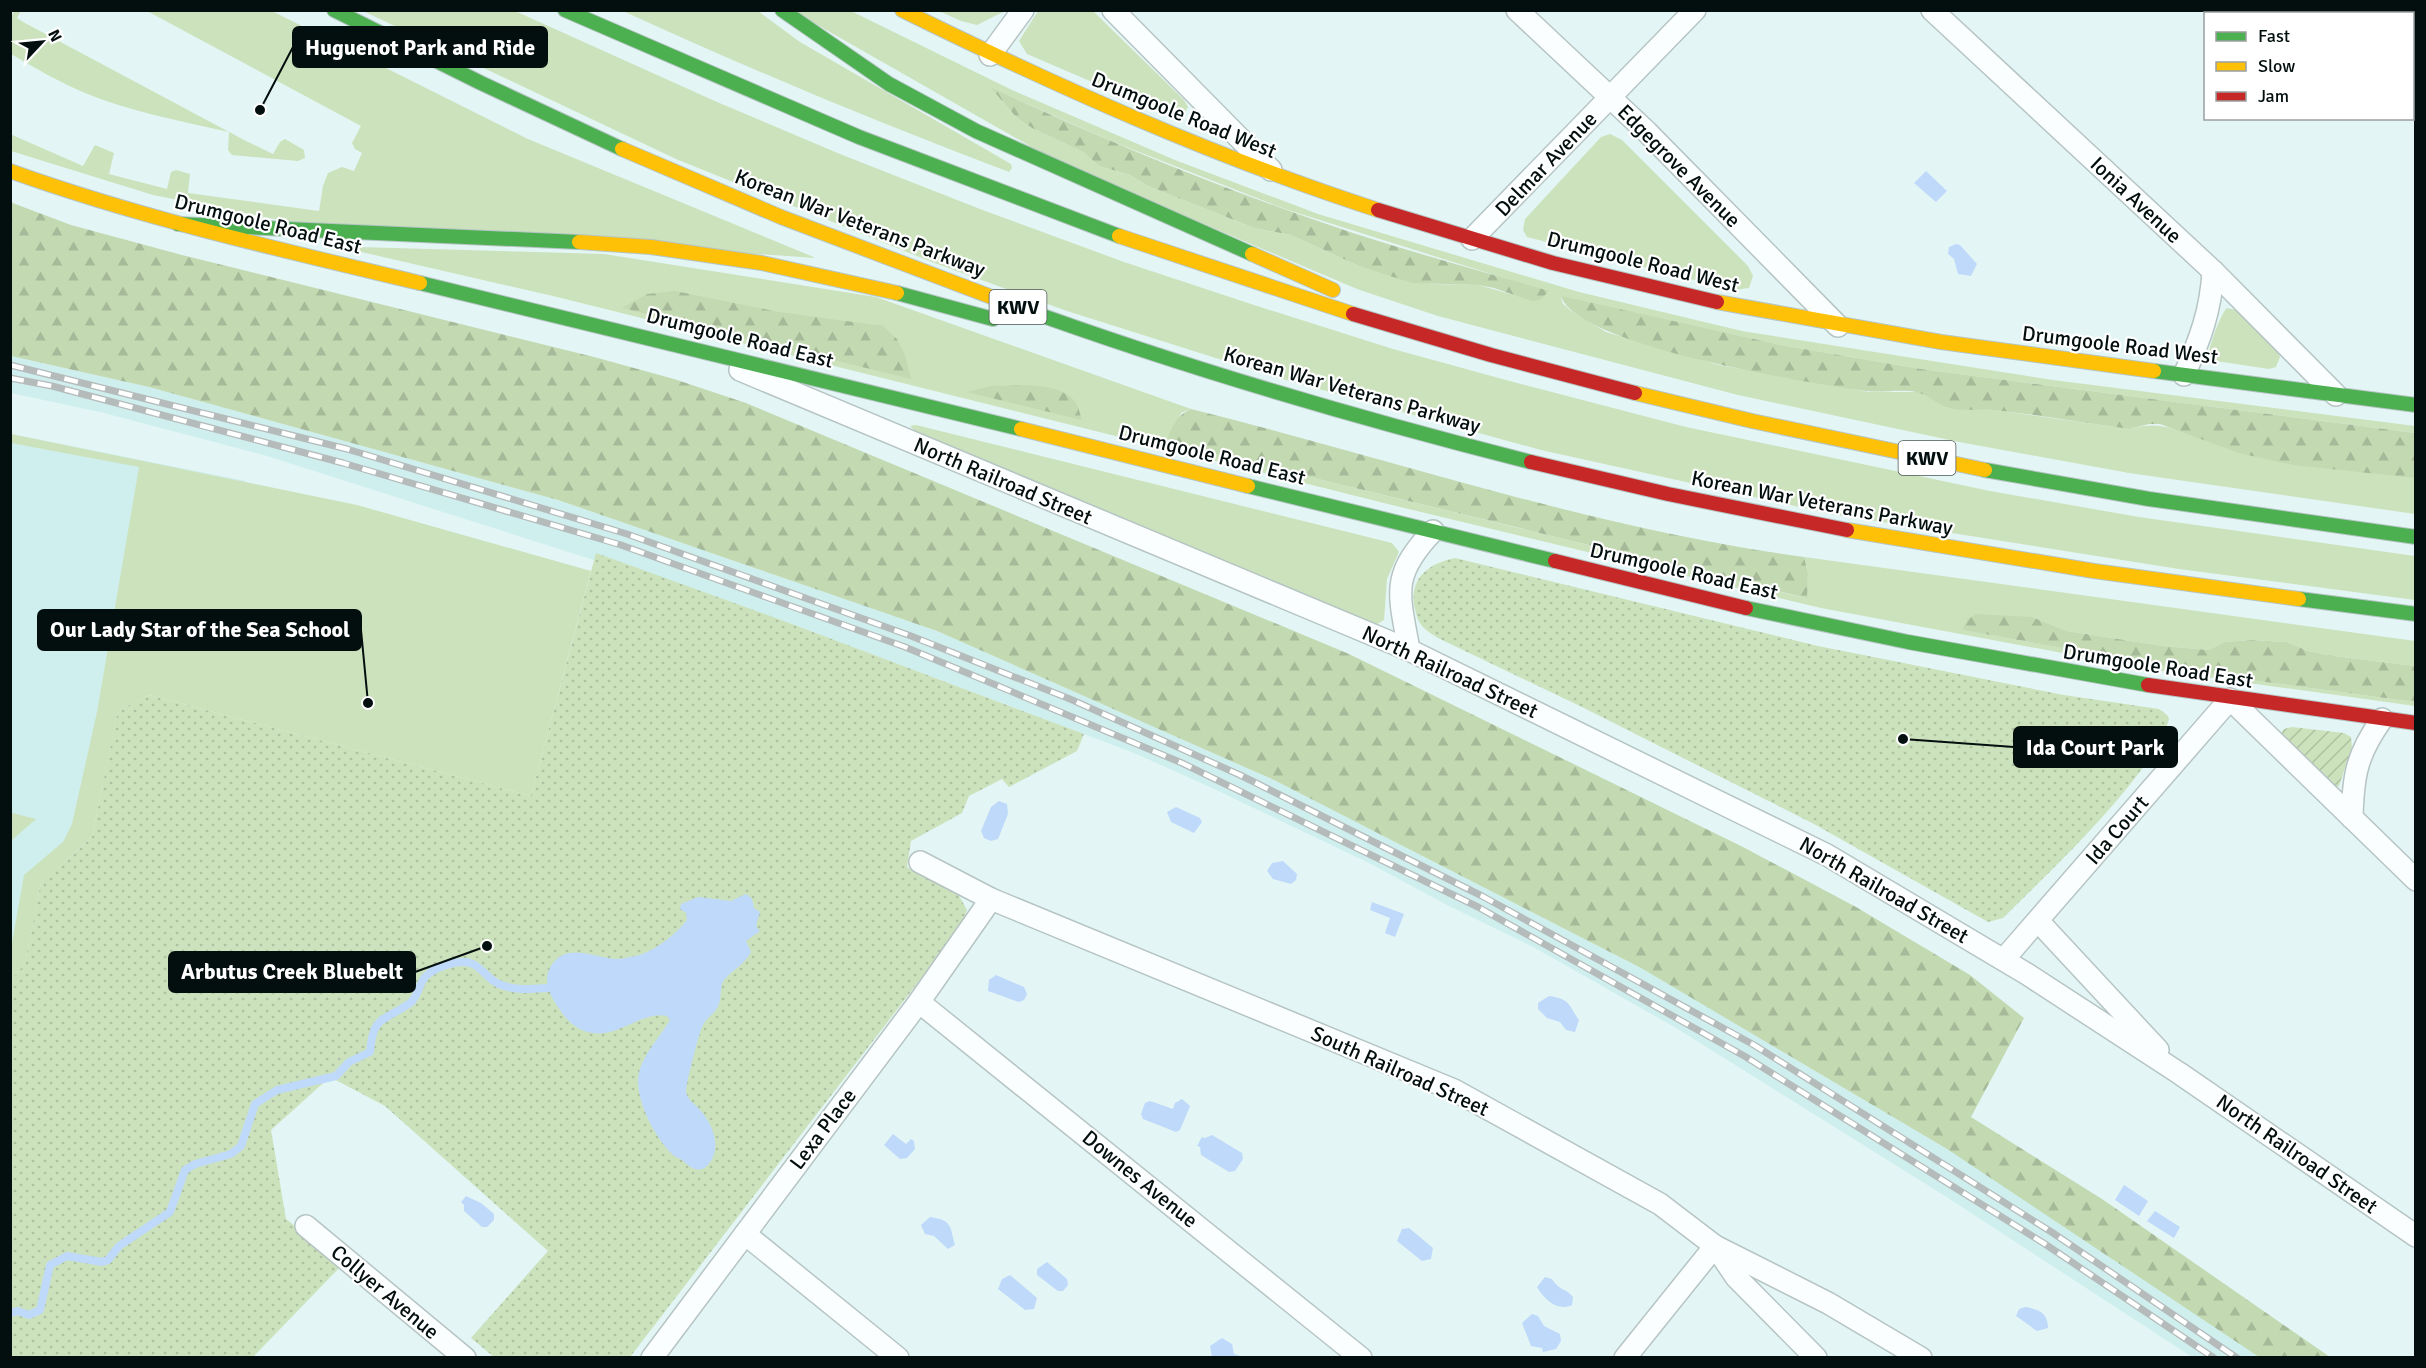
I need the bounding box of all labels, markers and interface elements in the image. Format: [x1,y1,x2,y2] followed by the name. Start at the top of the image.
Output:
[12,12,72,72] north arrow
[2204,12,2414,120] legend
[2258,25,2290,47] text: Fast
[43,26,66,45] text: N
[293,27,547,67] callout: Huguenot Park and Ride
[305,34,535,61] text: Huguenot Park and Ride
[2258,55,2295,77] text: Slow
[1088,66,1280,164] street label: Drumgoole Road West
[2258,85,2289,107] text: Jam
[1612,99,1746,233] street label: Edgegrove Avenue
[1490,106,1602,222] street label: Delmar Avenue
[2085,151,2187,249] street label: Ionia Avenue
[731,163,989,283] street label: Korean War Veterans Parkway
[172,188,364,260] street label: Drumgoole Road East
[1544,226,1742,298] street label: Drumgoole Road West
[990,290,1046,324] road number: KWV
[644,302,836,374] street label: Drumgoole Road East
[2021,320,2219,370] street label: Drumgoole Road West
[1221,341,1484,439] street label: Korean War Veterans Parkway
[1116,419,1308,491] street label: Drumgoole Road East
[910,432,1096,530] street label: North Railroad Street
[1898,441,1956,475] road number: KWV
[1689,465,1955,541] street label: Korean War Veterans Parkway
[1588,537,1780,605] street label: Drumgoole Road East
[38,610,361,650] callout: Our Lady Star of the Sea School
[50,616,350,643] text: Our Lady Star of the Sea School
[1358,620,1542,724] street label: North Railroad Street
[2061,638,2255,694] street label: Drumgoole Road East
[2014,727,2177,767] callout: Ida Court Park
[2026,734,2165,761] text: Ida Court Park
[2080,790,2154,870] street label: Ida Court
[1795,831,1973,949] street label: North Railroad Street
[169,952,415,992] callout: Arbutus Creek Bluebelt
[181,958,403,985] text: Arbutus Creek Bluebelt
[1307,1020,1493,1122] street label: South Railroad Street
[784,1083,862,1175] street label: Lexa Place
[2211,1089,2383,1219] street label: North Railroad Street
[1077,1125,1203,1233] street label: Downes Avenue
[326,1239,444,1345] street label: Collyer Avenue

